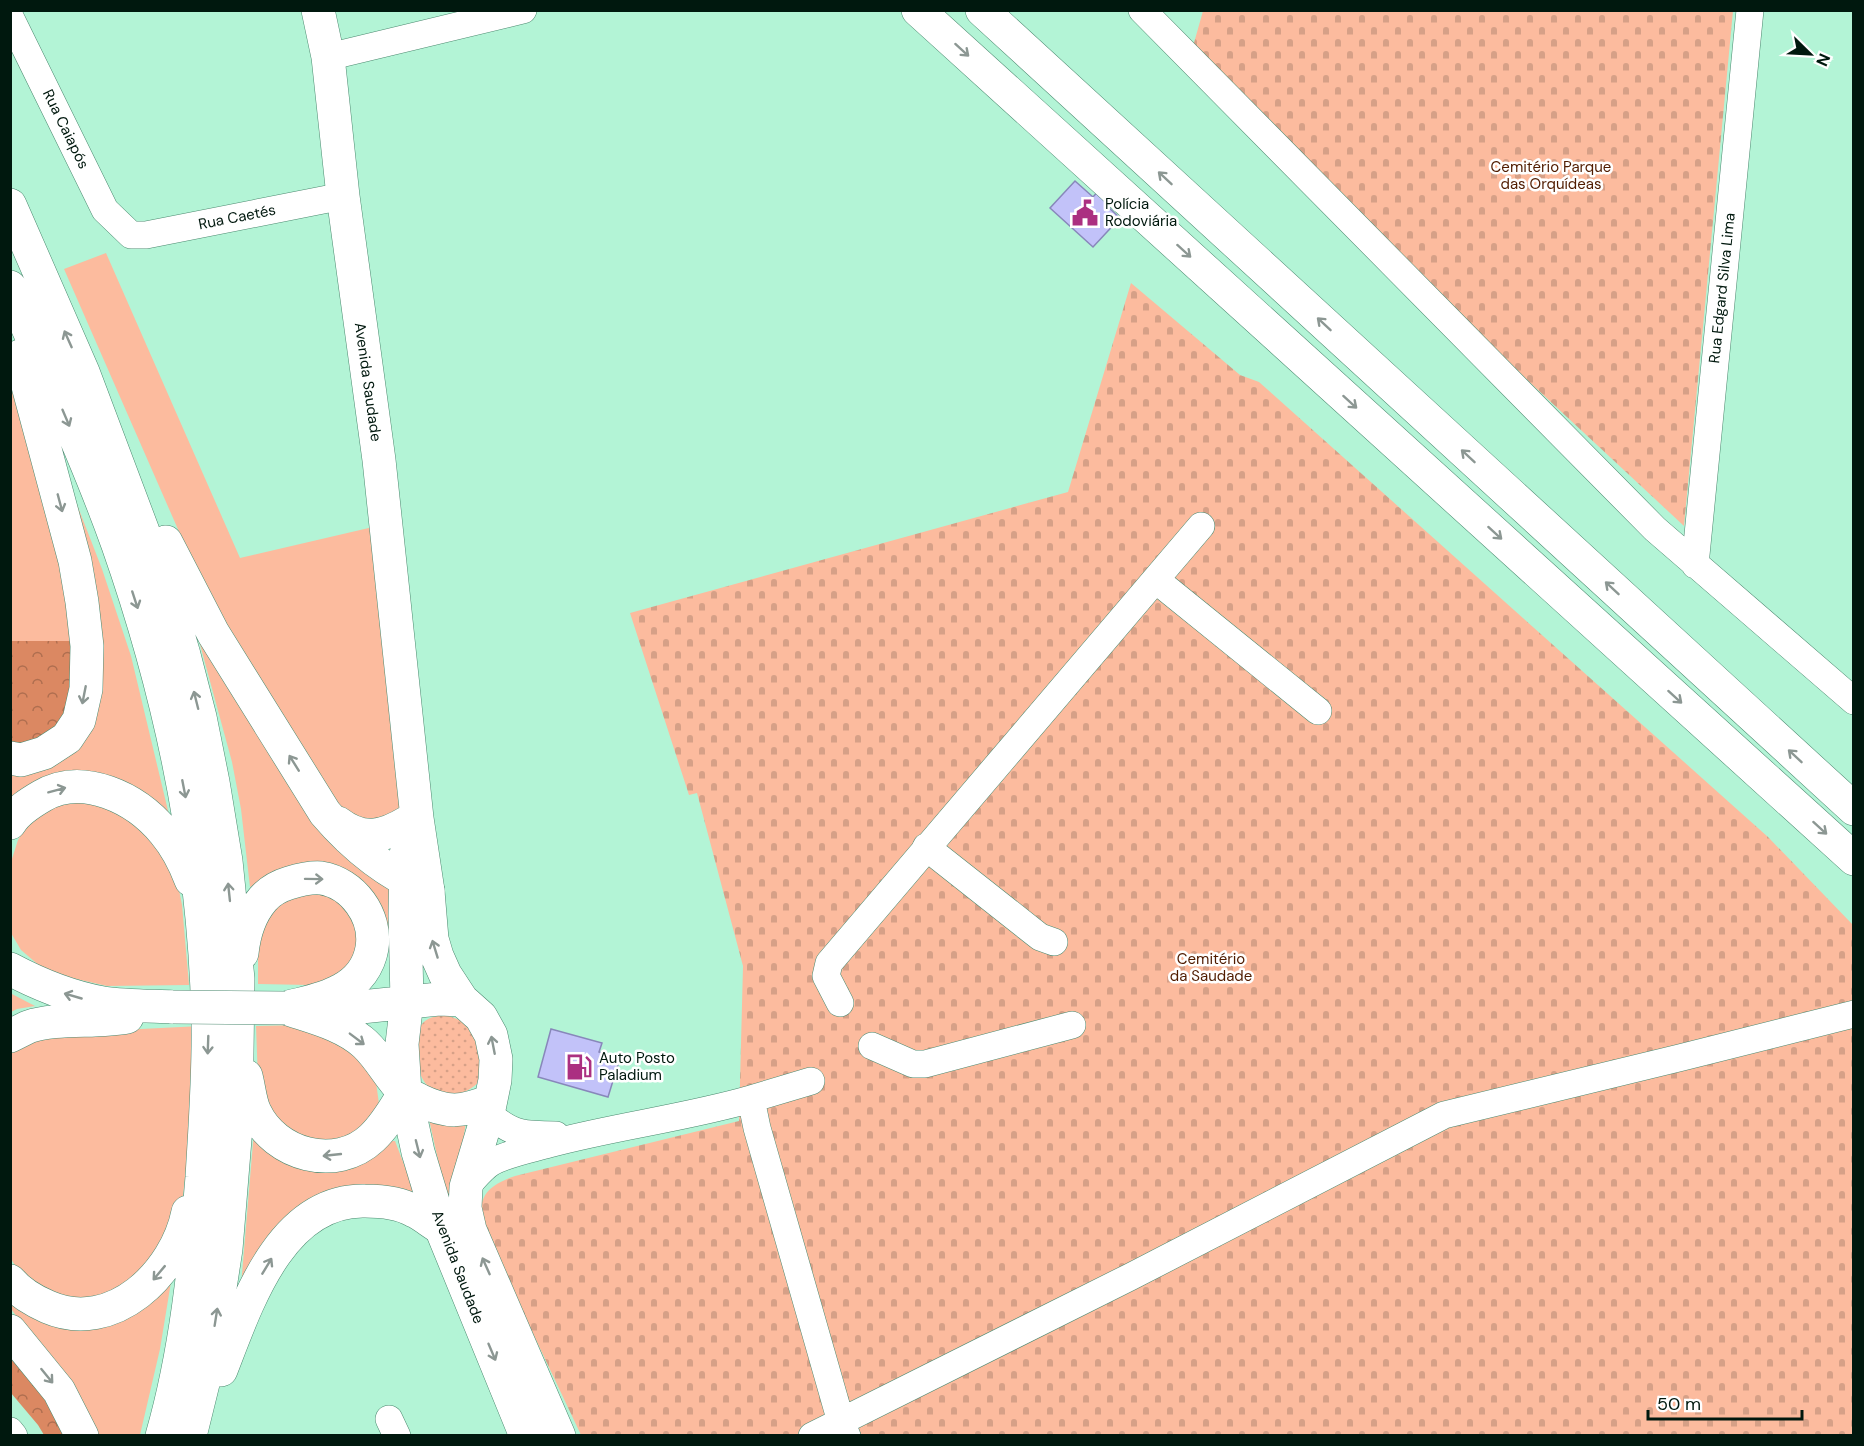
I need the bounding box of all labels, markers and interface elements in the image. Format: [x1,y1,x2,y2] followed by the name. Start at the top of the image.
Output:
[1780,24,1840,84] north arrow
[954,43,969,57] one-way arrow
[1811,50,1835,69] text: N
[38,86,94,172] street label: Rua Caiapós
[1491,157,1611,194] park label: Cemitério Parque das Orquídeas
[1158,172,1173,186] one-way arrow
[1105,194,1177,231] place label: Polícia Rodoviária
[1070,198,1100,228] public building icon: Polícia Rodoviária
[197,200,277,234] street label: Rua Caetés
[1704,212,1740,364] street label: Rua Edgard Silva Lima
[1176,244,1191,258] one-way arrow
[1317,317,1332,331] one-way arrow
[350,321,386,443] street label: Avenida Saudade
[62,330,74,348] one-way arrow
[1343,395,1358,409] one-way arrow
[61,408,72,427] one-way arrow
[1461,449,1476,463] one-way arrow
[55,493,66,512] one-way arrow
[1487,526,1502,540] one-way arrow
[1605,581,1620,595] one-way arrow
[131,590,142,609] one-way arrow
[78,685,89,704] one-way arrow
[1667,690,1682,704] one-way arrow
[190,691,201,710] one-way arrow
[1788,749,1803,763] one-way arrow
[288,755,300,772] one-way arrow
[179,779,190,798] one-way arrow
[47,784,66,795] one-way arrow
[1812,821,1827,835] one-way arrow
[304,873,323,885] one-way arrow
[223,883,234,903] one-way arrow
[429,940,440,959] one-way arrow
[1170,949,1252,986] park label: Cemitério da Saudade
[64,990,83,1001] one-way arrow
[349,1032,365,1045] one-way arrow
[202,1035,214,1055] one-way arrow
[487,1036,498,1055] one-way arrow
[599,1048,675,1085] place label: Auto Posto Paladium
[564,1052,594,1082] fuel station icon: Auto Posto Paladium
[412,1140,424,1159] one-way arrow
[323,1149,342,1160] one-way arrow
[427,1207,489,1327] street label: Avenida Saudade
[262,1258,274,1275] one-way arrow
[479,1258,491,1276] one-way arrow
[152,1265,165,1281] one-way arrow
[210,1307,221,1327] one-way arrow
[487,1342,498,1361] one-way arrow
[41,1368,54,1384] one-way arrow
[1648,1383,1802,1421] scale bar
[1657,1392,1701,1416] text: 50 m

